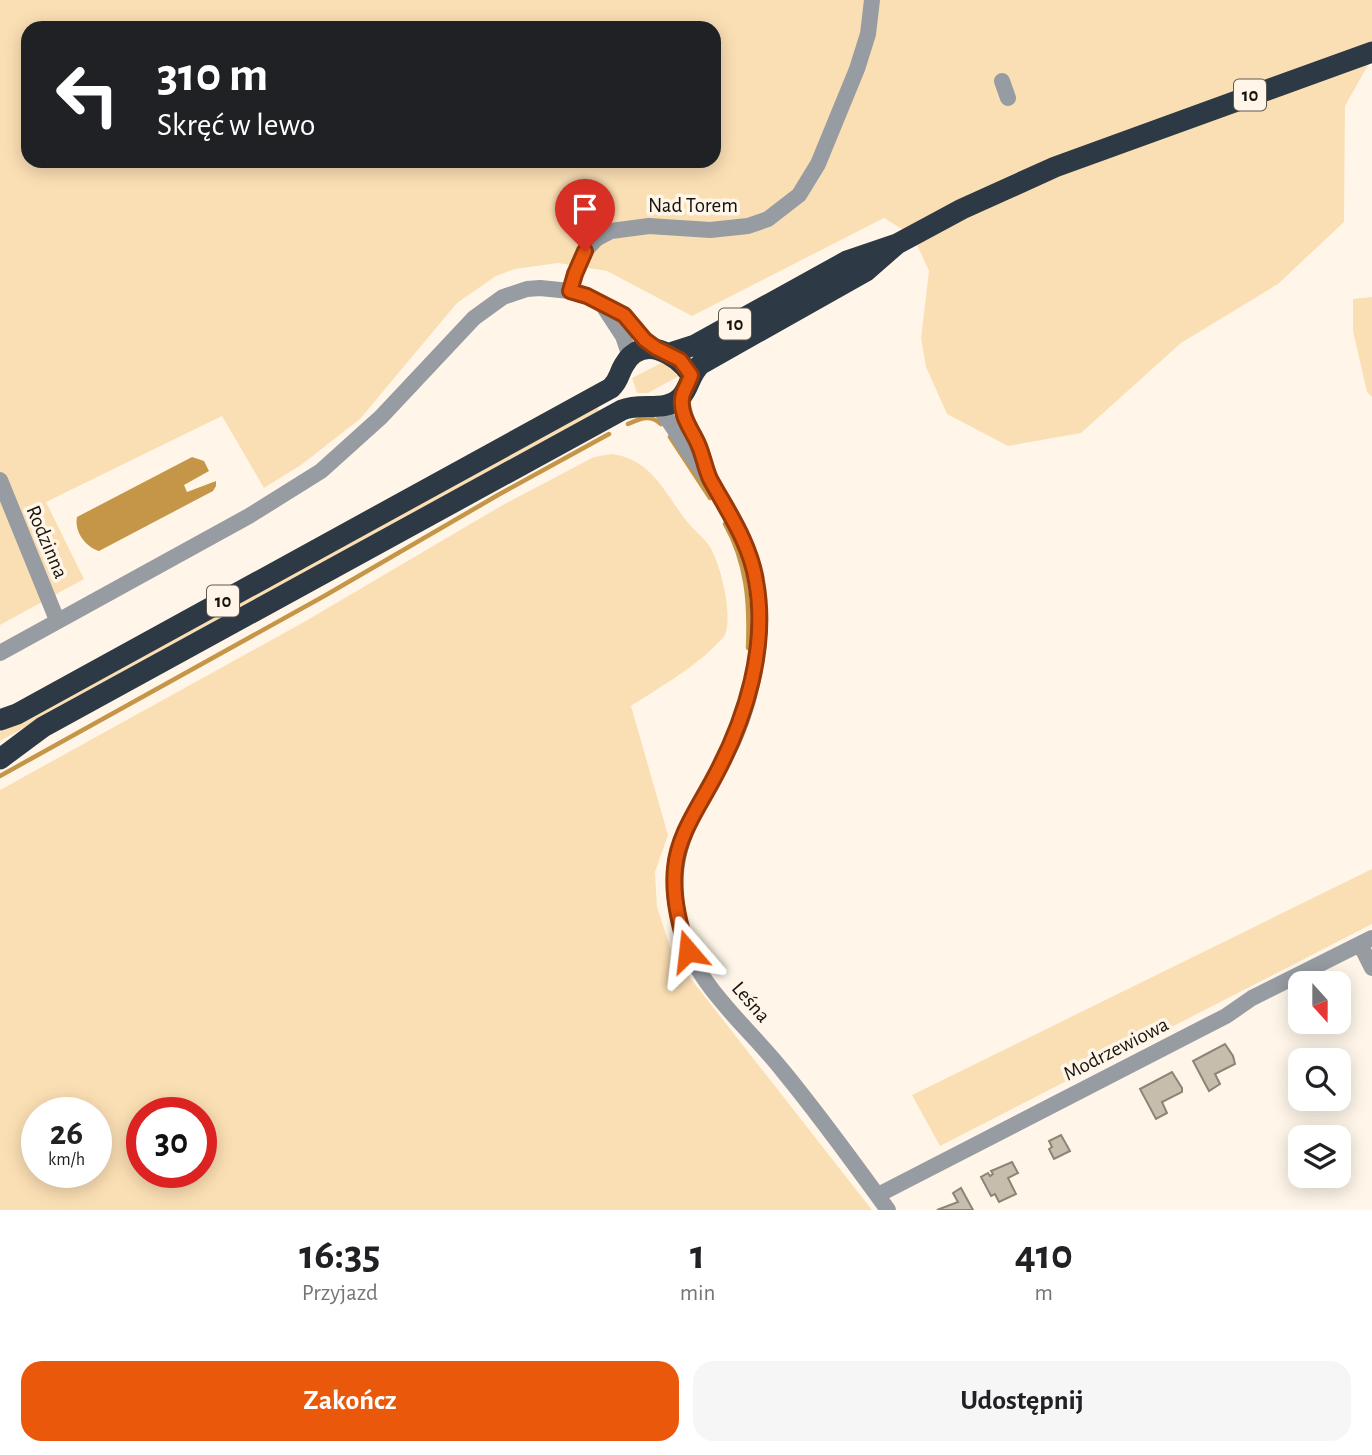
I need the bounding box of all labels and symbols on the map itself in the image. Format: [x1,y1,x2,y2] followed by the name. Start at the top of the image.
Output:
[1234,80,1266,110] road number: 10
[555,179,615,251] pin
[648,195,738,216] street label: Nad Torem
[719,308,751,340] road number: 10
[22,502,72,582] street label: Rodzinna
[207,586,239,616] road number: 10
[651,914,725,988] position arrow
[1288,971,1351,1034] north arrow
[728,978,774,1027] street label: Leśna
[1060,1013,1172,1084] street label: Modrzewiowa
[126,1097,217,1188] speed limit sign: 30

